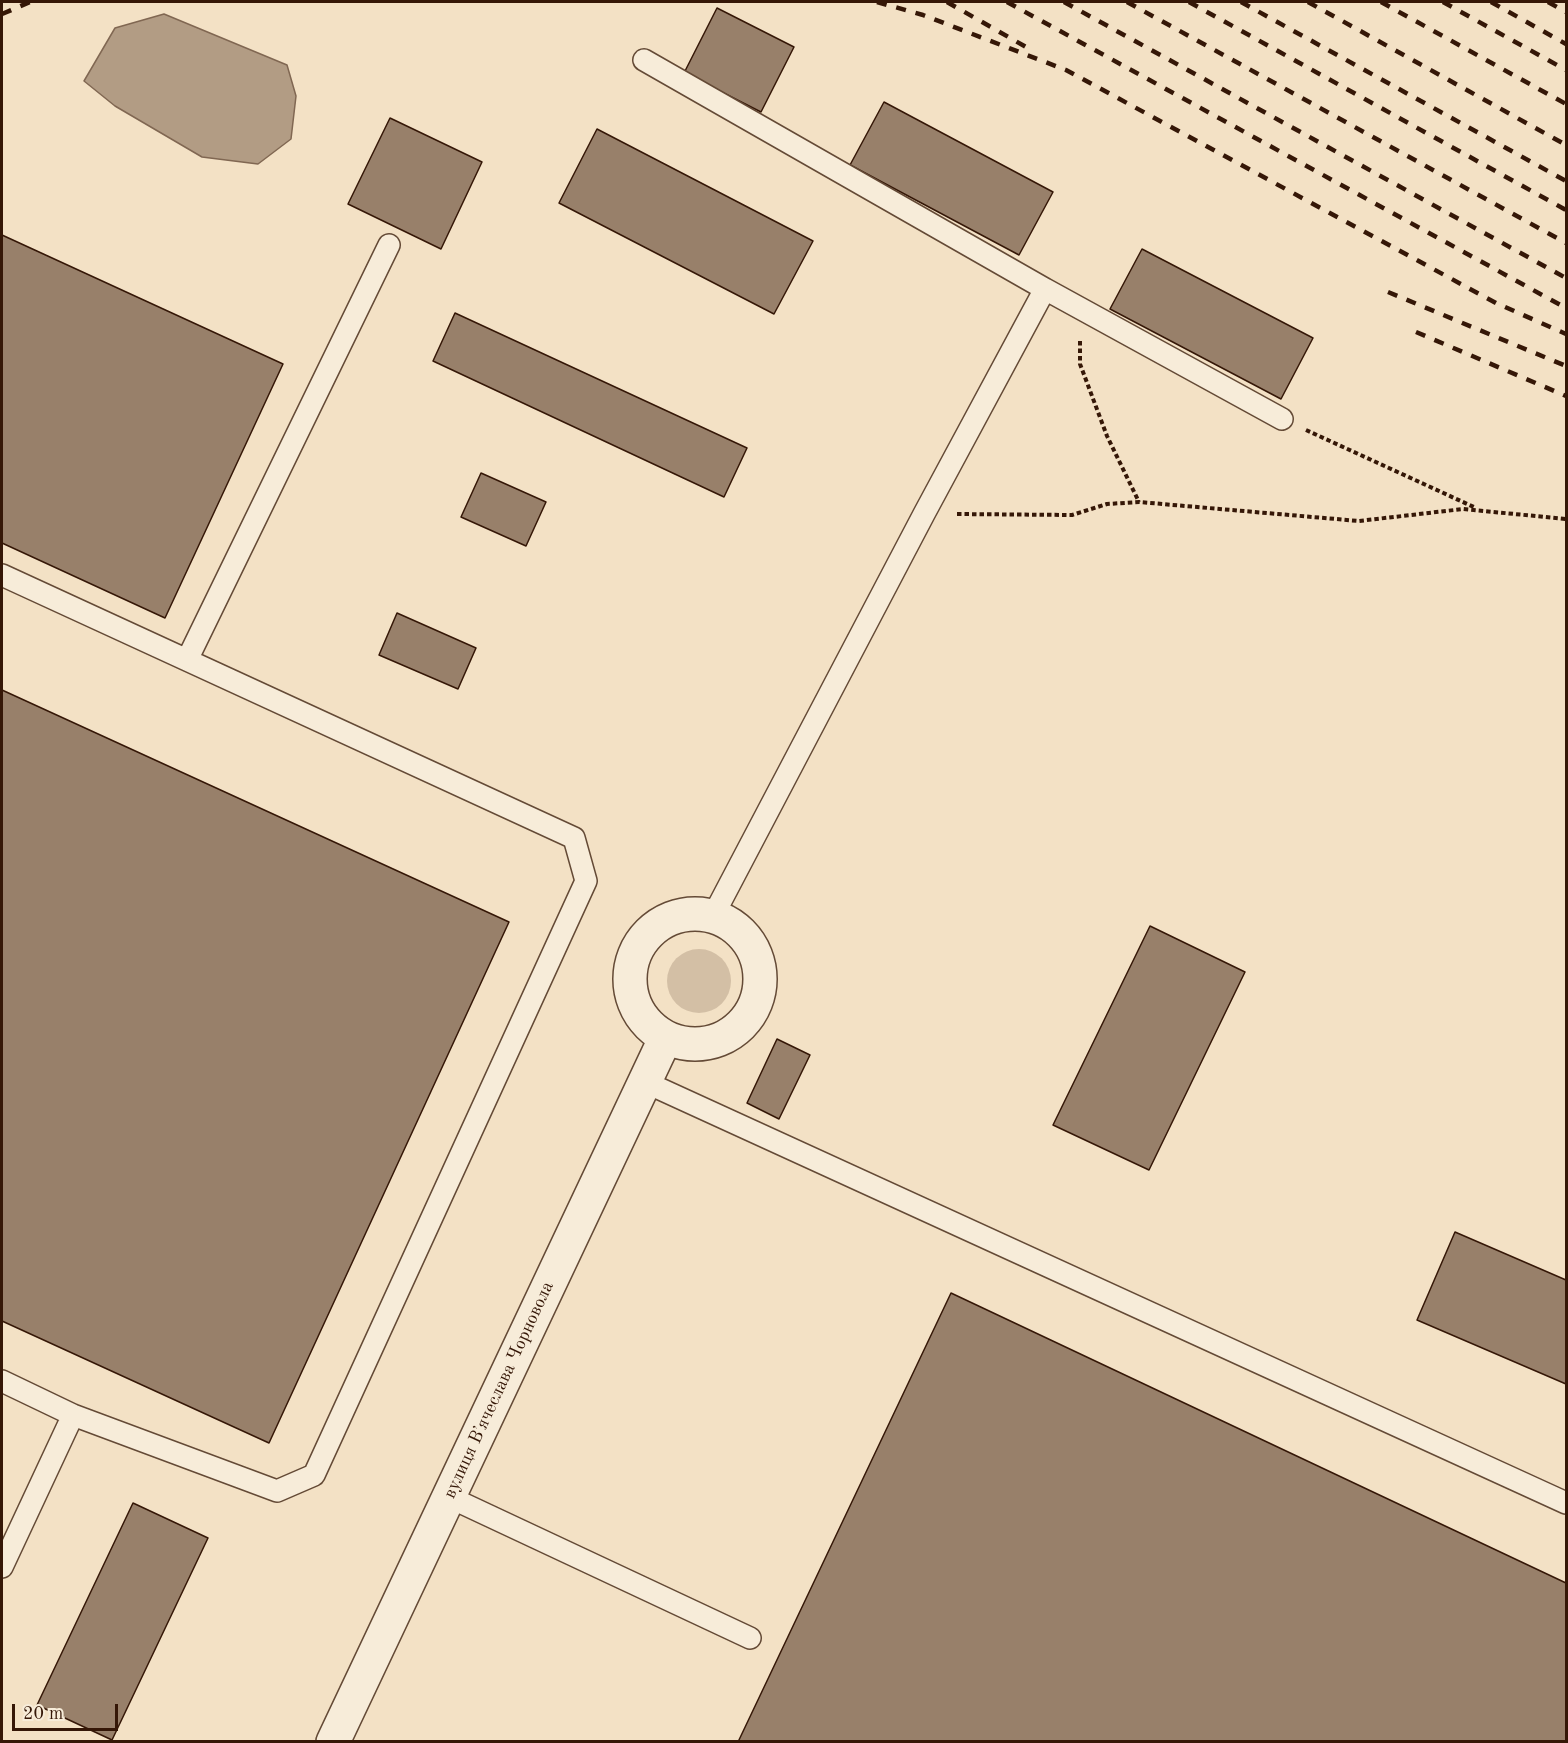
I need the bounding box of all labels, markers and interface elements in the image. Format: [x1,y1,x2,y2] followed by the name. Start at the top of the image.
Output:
[439,1278,559,1502] street label: вулиця Вʼячеслава Чорновола
[15,1692,122,1730] scale bar
[23,1705,63,1723] text: 20 m

